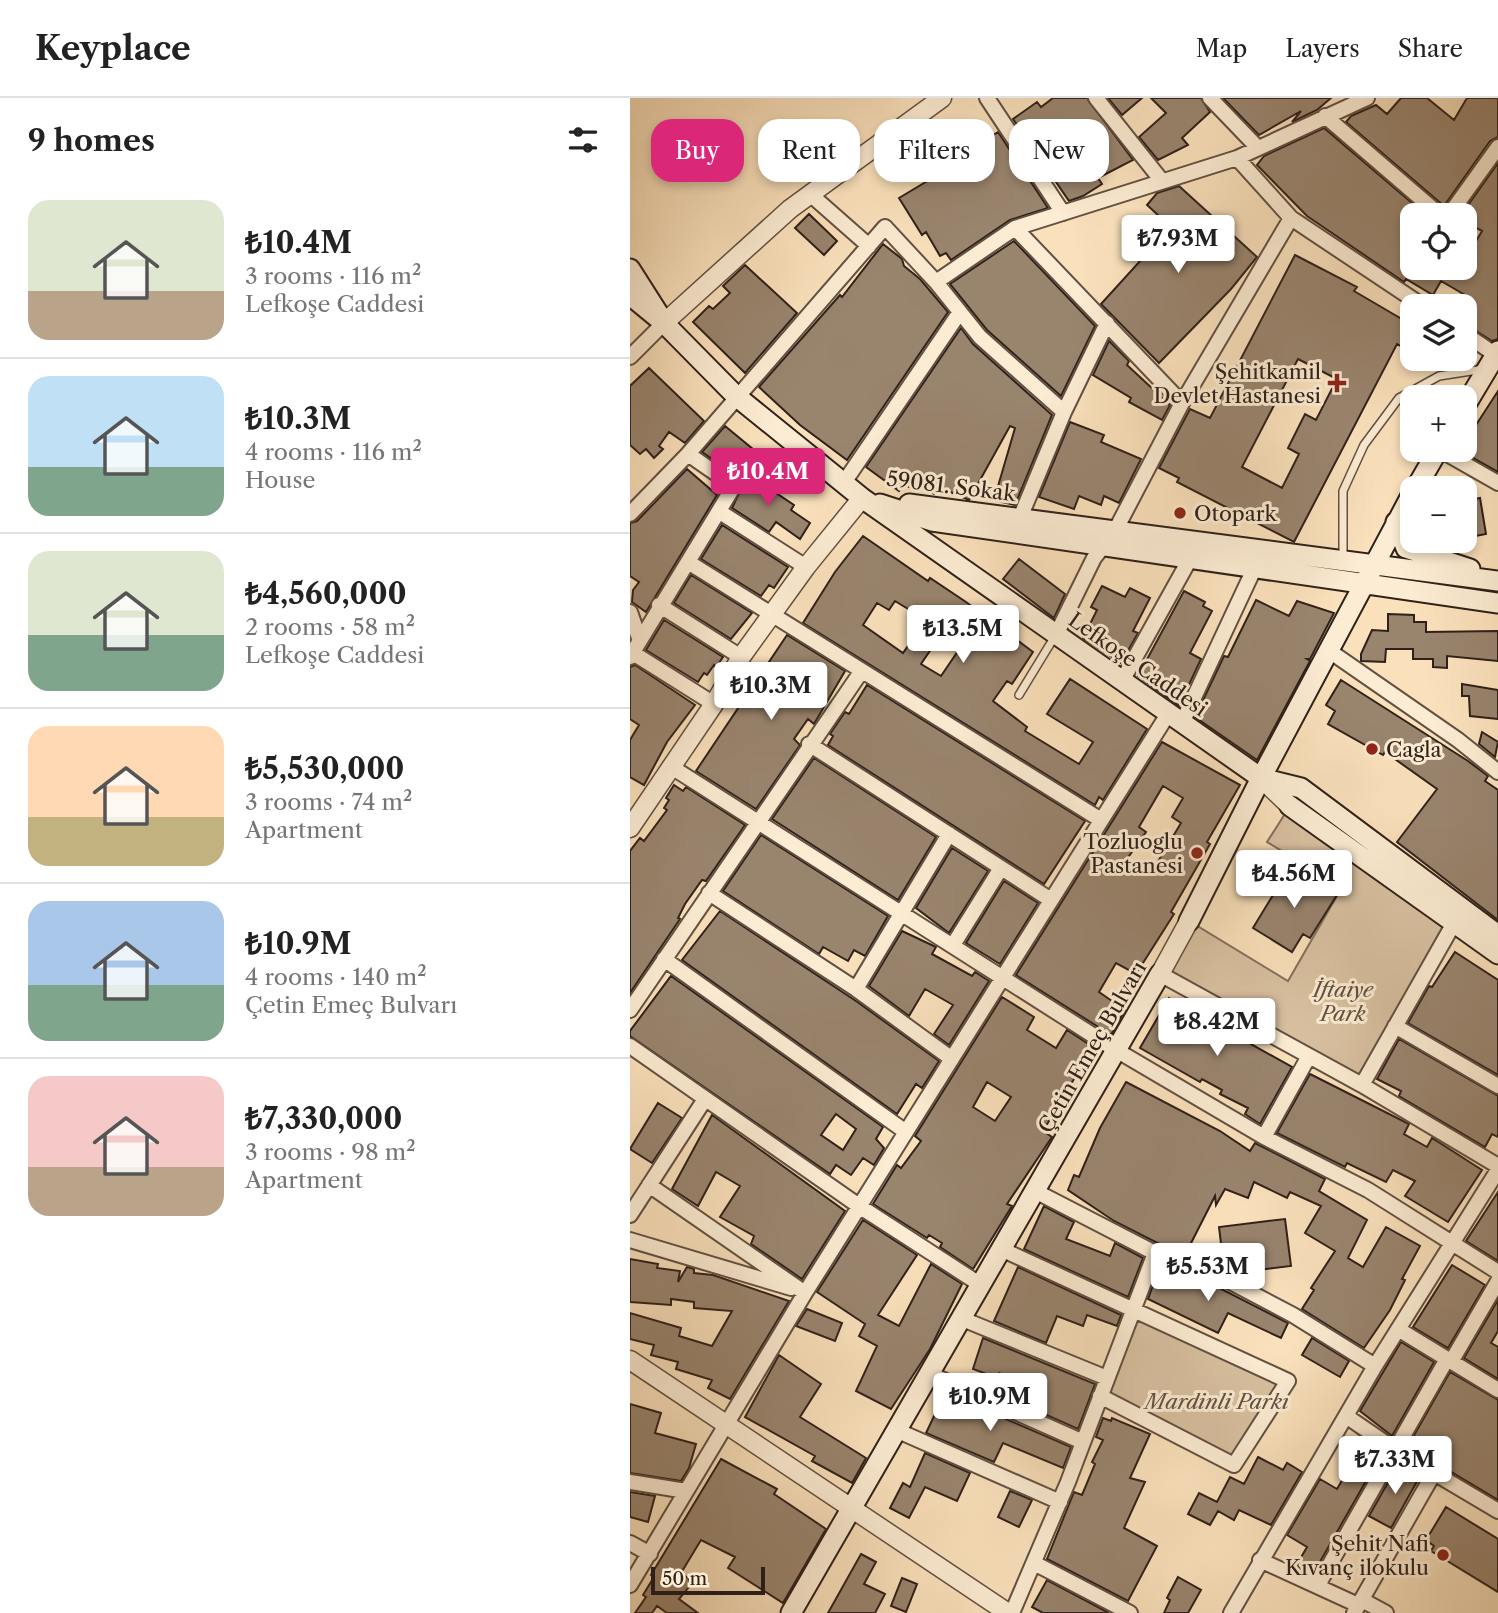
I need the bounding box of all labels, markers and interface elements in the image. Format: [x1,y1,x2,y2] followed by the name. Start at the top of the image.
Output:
[35,28,191,69] text: Keyplace
[1196,34,1247,63] text: Map
[1285,34,1360,63] text: Layers
[1398,34,1463,63] text: Share
[651,119,744,182] chip: Buy
[758,119,860,182] chip: Rent
[874,119,995,182] chip: Filters
[1009,119,1109,182] chip: New
[564,121,602,159] icon: filters
[28,122,155,159] text: 9 homes
[1400,203,1477,553] map controls
[1400,203,1477,280] button: locate
[1121,216,1235,275] pin: ₺7.93M
[245,224,352,261] text: ₺10.4M
[1138,224,1218,252] text: ₺7.93M
[84,228,168,312] icon: home
[245,262,421,290] text: 3 rooms · 116 m²
[245,290,424,318] text: Lefkoşe Caddesi
[1400,294,1477,371] button: layers
[1153,359,1321,408] place label: Şehitkamil Devlet Hastanesi
[1327,373,1347,393] marker: Şehitkamil Devlet Hastanesi
[1400,385,1477,462] button: +
[245,400,351,437] text: ₺10.3M
[84,404,168,488] icon: home
[245,438,422,466] text: 4 rooms · 116 m²
[711,448,825,508] pin: ₺10.4M
[727,457,809,485] text: ₺10.4M
[245,466,315,494] text: House
[885,466,1018,506] street label: 59081. Sokak
[1400,476,1477,553] button: −
[1194,501,1278,526] place label: Otopark
[1172,505,1188,521] marker: Otopark
[245,575,407,612] text: ₺4,560,000
[84,579,168,663] icon: home
[906,606,1020,665] pin: ₺13.5M
[1064,607,1212,721] street label: Lefkoşe Caddesi
[245,613,415,641] text: 2 rooms · 58 m²
[923,614,1003,642] text: ₺13.5M
[245,641,424,669] text: Lefkoşe Caddesi
[714,662,828,722] pin: ₺10.3M
[730,671,812,699] text: ₺10.3M
[1386,737,1443,762] place label: Cagla
[1364,741,1380,757] marker: Cagla
[245,750,404,787] text: ₺5,530,000
[84,754,168,838] icon: home
[245,788,412,816] text: 3 rooms · 74 m²
[245,816,363,844] text: Apartment
[1083,829,1183,878] place label: Tozluoglu Pastanesi
[1189,845,1205,861] marker: Tozluoglu Pastanesi
[1237,850,1351,910] pin: ₺4.56M
[1252,859,1336,887] text: ₺4.56M
[245,925,351,962] text: ₺10.9M
[84,929,168,1013] icon: home
[1033,957,1151,1137] street label: Çetin Emeç Bulvarı
[245,963,427,991] text: 4 rooms · 140 m²
[1311,977,1374,1026] park label: İftaiye Park
[245,991,457,1019] text: Çetin Emeç Bulvarı
[1160,998,1274,1058] pin: ₺8.42M
[1174,1007,1260,1035] text: ₺8.42M
[245,1100,402,1137] text: ₺7,330,000
[84,1104,168,1188] icon: home
[245,1138,416,1166] text: 3 rooms · 98 m²
[245,1166,363,1194] text: Apartment
[1151,1244,1265,1303] pin: ₺5.53M
[1167,1252,1249,1280] text: ₺5.53M
[933,1374,1047,1433] pin: ₺10.9M
[949,1382,1031,1410] text: ₺10.9M
[1142,1389,1289,1414] park label: Mardinli Parkı
[1338,1436,1452,1496] pin: ₺7.33M
[1355,1445,1435,1473] text: ₺7.33M
[1285,1531,1429,1580] place label: Şehit Nafi Kıvanç ilokulu
[1435,1547,1451,1563] marker: Şehit Nafi Kıvanç ilokulu
[651,1564,765,1596] scale bar
[662,1567,707,1590] text: 50 m

